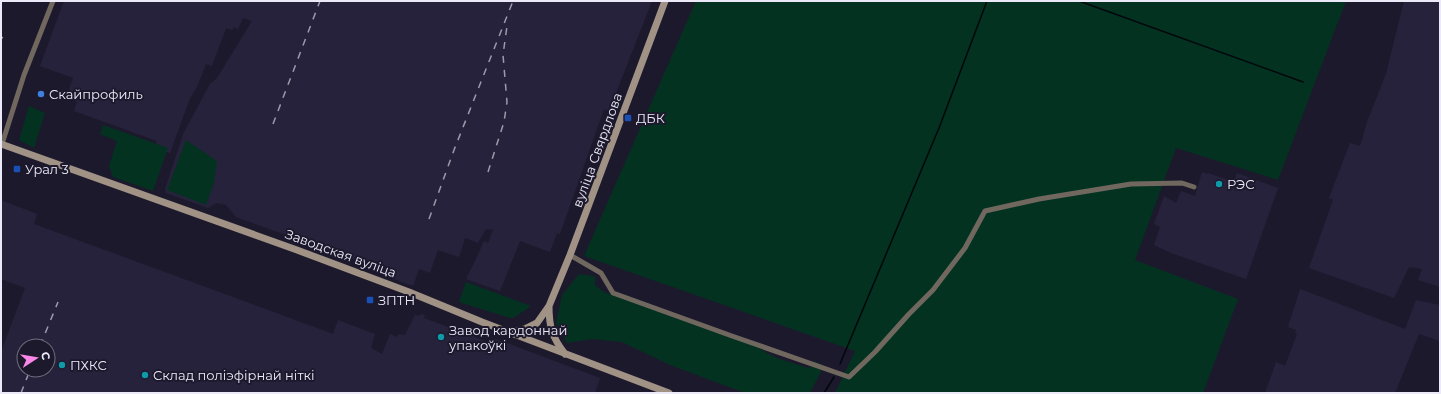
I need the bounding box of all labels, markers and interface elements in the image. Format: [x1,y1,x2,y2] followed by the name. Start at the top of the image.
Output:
[49,86,143,102] place label: Скайпрофиль
[36,89,46,99] marker: Скайпрофиль
[569,90,625,210] street label: вуліца Свярдлова
[636,110,665,126] place label: ДБК
[623,113,633,123] marker: ДБК
[25,161,69,177] place label: Урал 3
[12,164,22,174] marker: Урал 3
[1227,176,1254,192] place label: РЭС
[1214,179,1224,189] marker: РЭС
[283,225,399,281] street label: Заводская вуліца
[378,292,415,308] place label: ЗПТН
[365,295,375,305] marker: ЗПТН
[448,322,567,353] place label: Завод кардоннай упакоўкі
[436,332,446,342] marker: Завод кардоннай упакоўкі
[16,338,56,378] north arrow
[38,351,53,361] text: С
[70,357,107,373] place label: ПХКС
[57,360,67,370] marker: ПХКС
[153,367,315,383] place label: Склад поліэфірнай ніткі
[140,370,150,380] marker: Склад поліэфірнай ніткі

